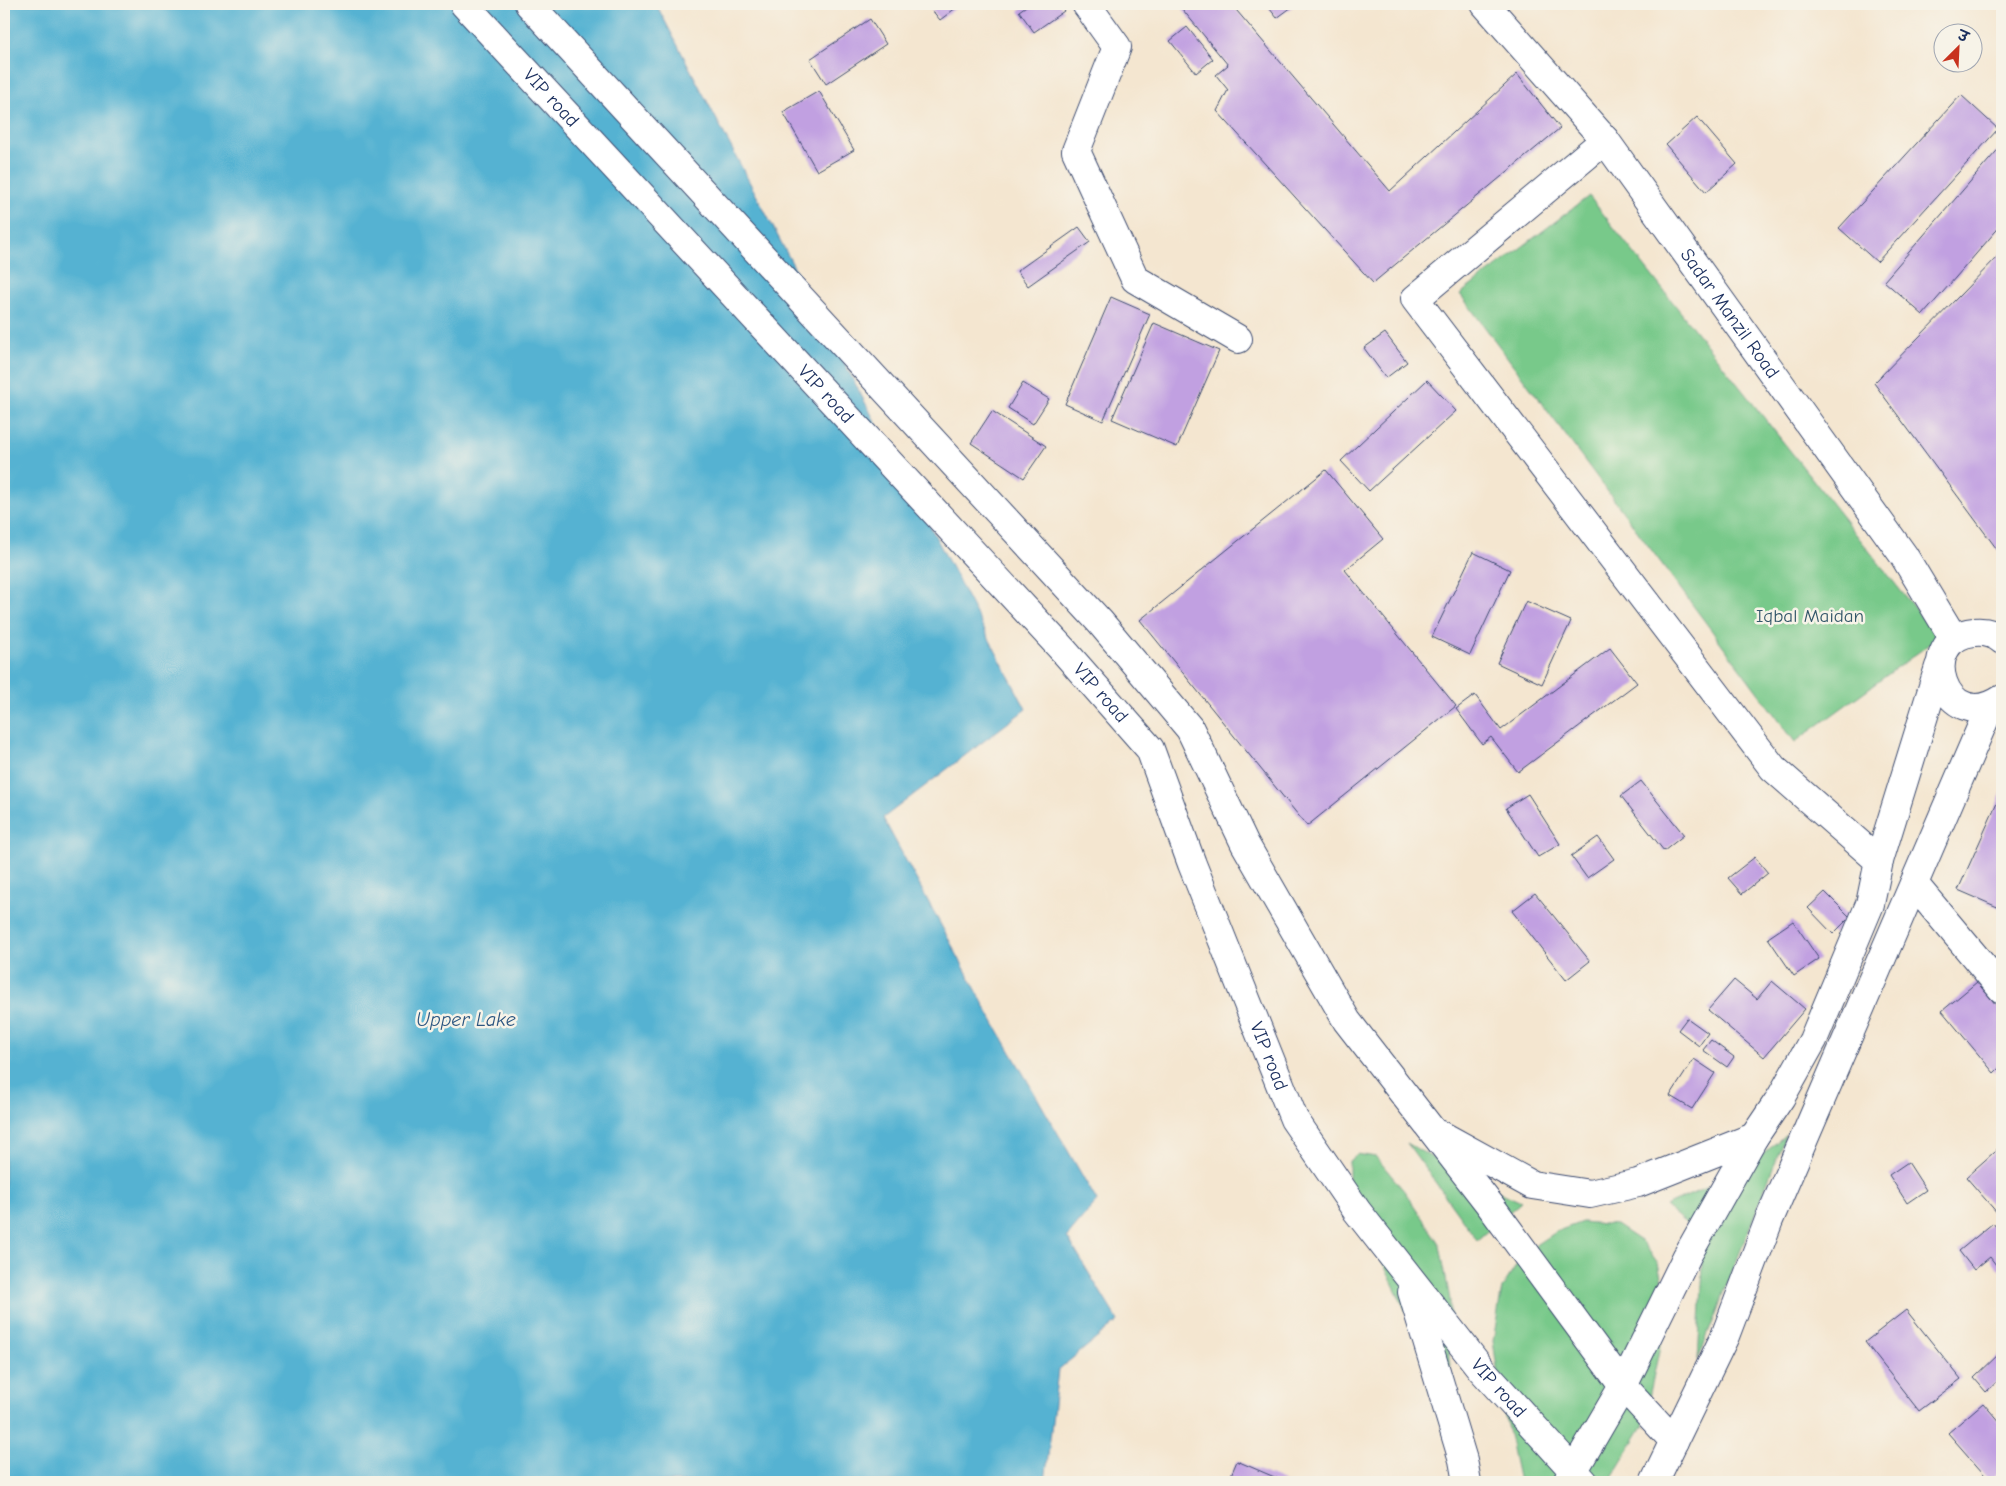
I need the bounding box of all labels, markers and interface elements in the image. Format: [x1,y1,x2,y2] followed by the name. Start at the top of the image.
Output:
[1934,22,1984,72] north arrow
[1954,26,1972,47] text: उ
[519,64,584,132] street label: VIP road
[1676,244,1784,383] street label: Sadar Manzil Road
[793,360,858,428] street label: VIP road
[1756,605,1864,627] park label: Iqbal Maidan
[1069,659,1133,727] street label: VIP road
[416,1008,516,1031] water label: Upper Lake
[1245,1019,1292,1093] street label: VIP road
[1466,1354,1531,1422] street label: VIP road

